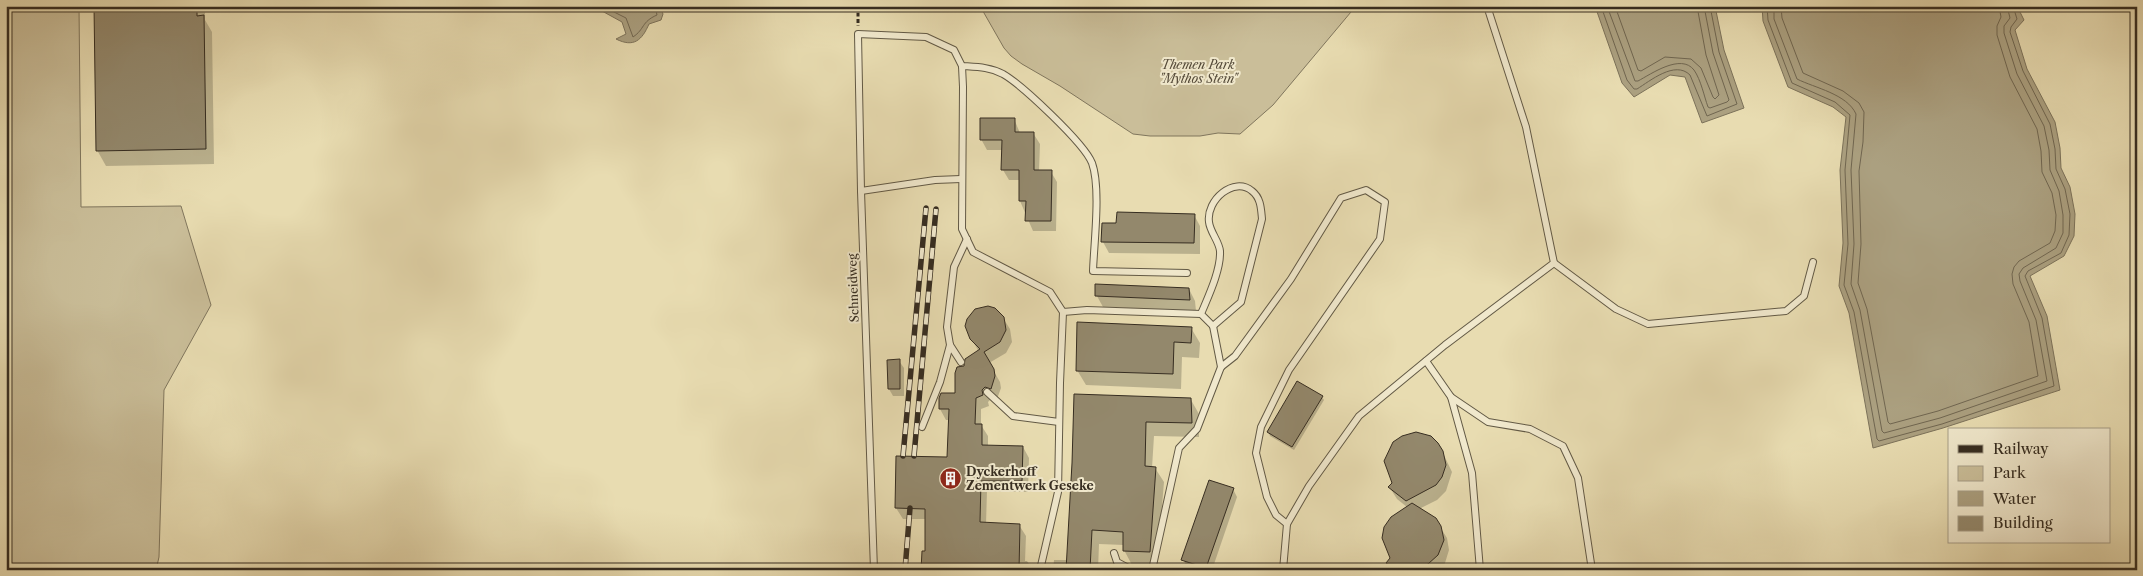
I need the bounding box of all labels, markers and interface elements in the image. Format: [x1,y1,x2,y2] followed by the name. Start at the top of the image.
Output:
[1159,57,1240,86] park label: Themen Park "Mythos Stein"
[844,253,862,323] street label: Schneidweg
[1948,428,2110,544] legend
[1993,439,2049,458] text: Railway
[1993,463,2027,482] text: Park
[966,464,1094,493] place label: Dyckerhoff Zementwerk Geseke
[938,466,962,490] building icon: Dyckerhoff Zementwerk Geseke
[1992,489,2037,508] text: Water
[1993,513,2053,532] text: Building

